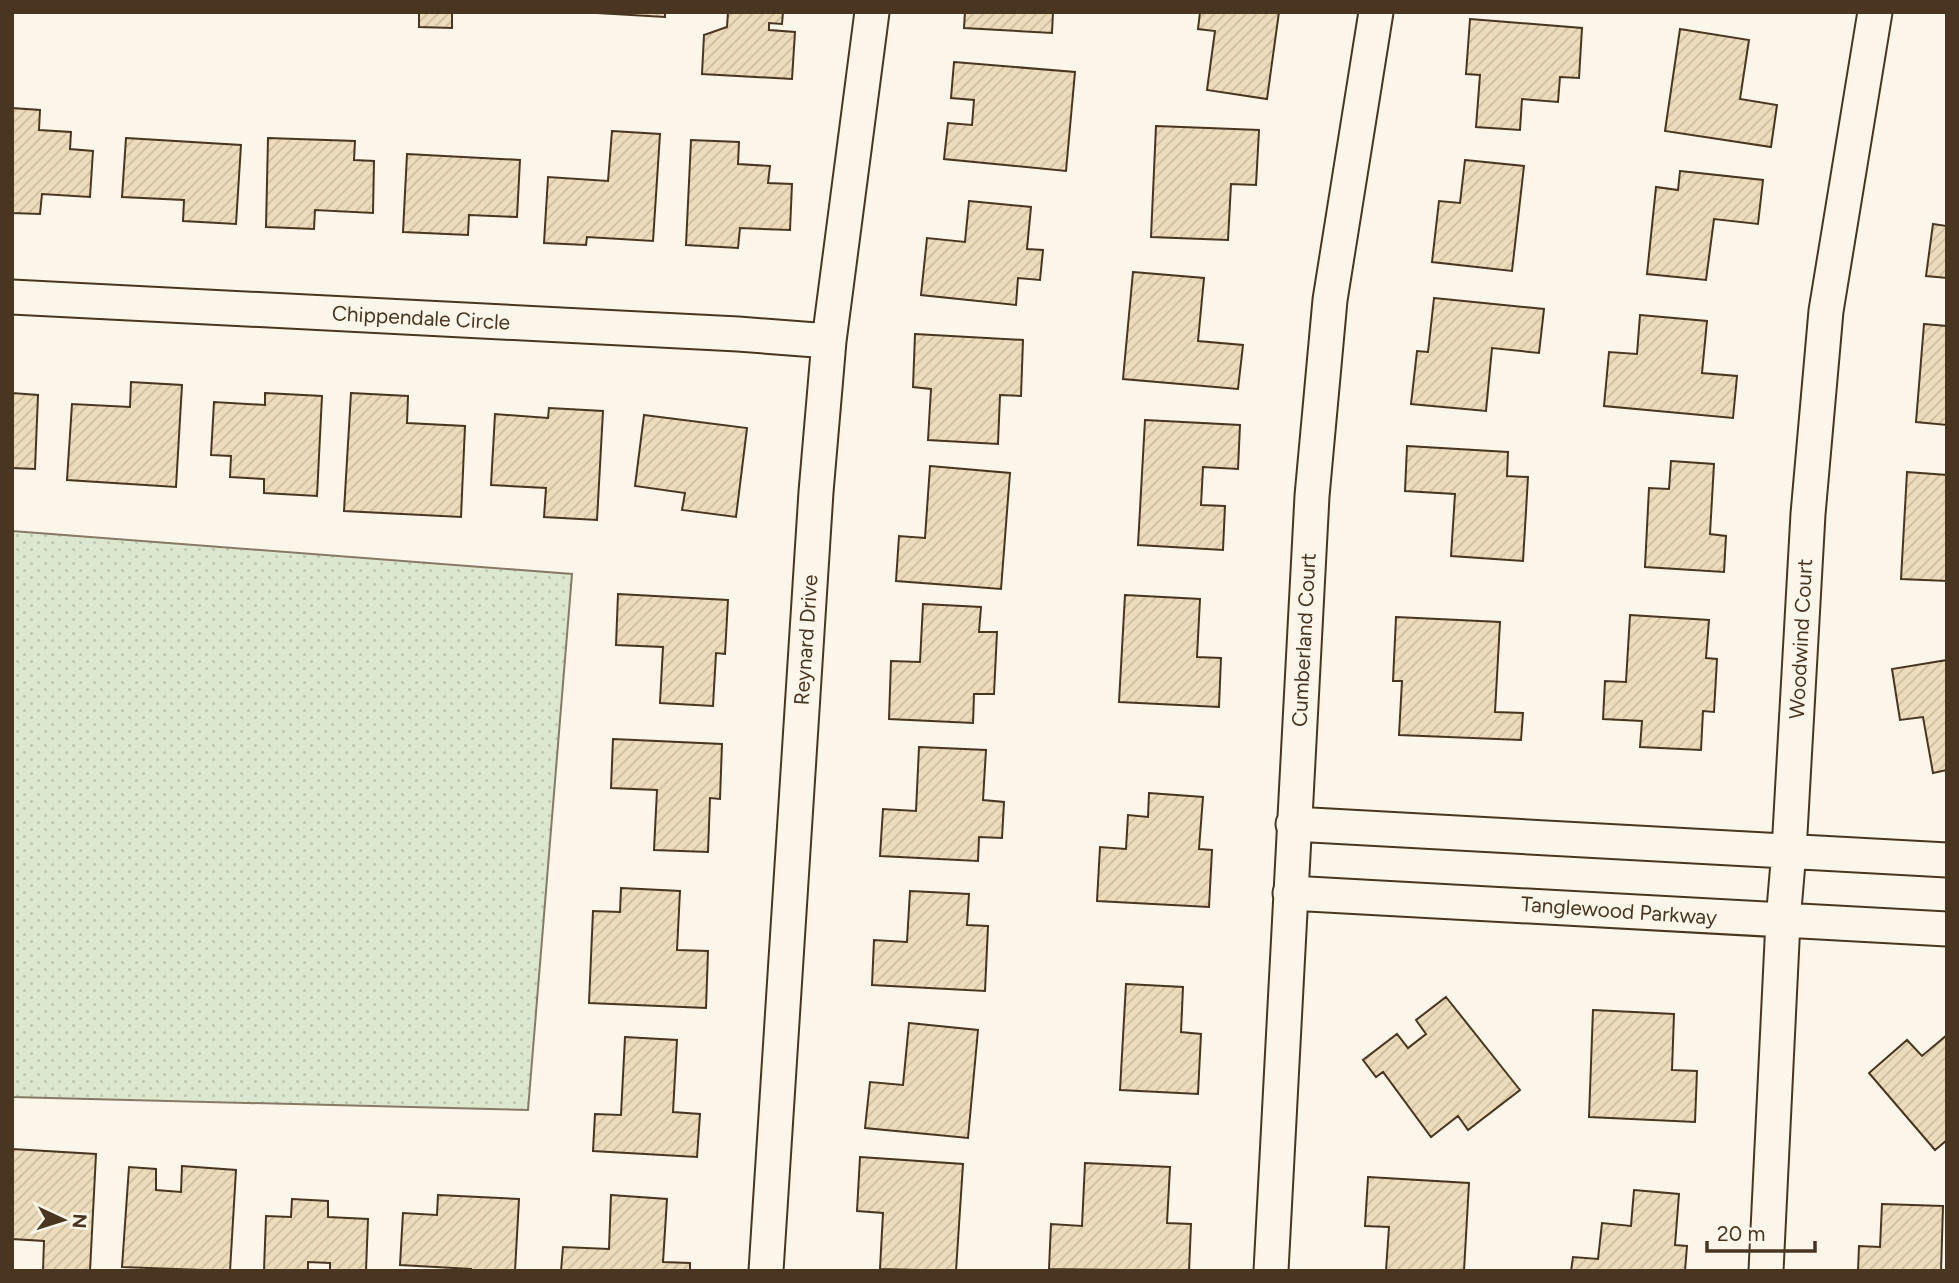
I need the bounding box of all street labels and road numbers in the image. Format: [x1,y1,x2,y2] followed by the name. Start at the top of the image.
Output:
[331,300,511,335] street label: Chippendale Circle
[1286,552,1321,728] street label: Cumberland Court
[1784,558,1817,720] street label: Woodwind Court
[788,574,823,706] street label: Reynard Drive
[1520,891,1718,930] street label: Tanglewood Parkway

